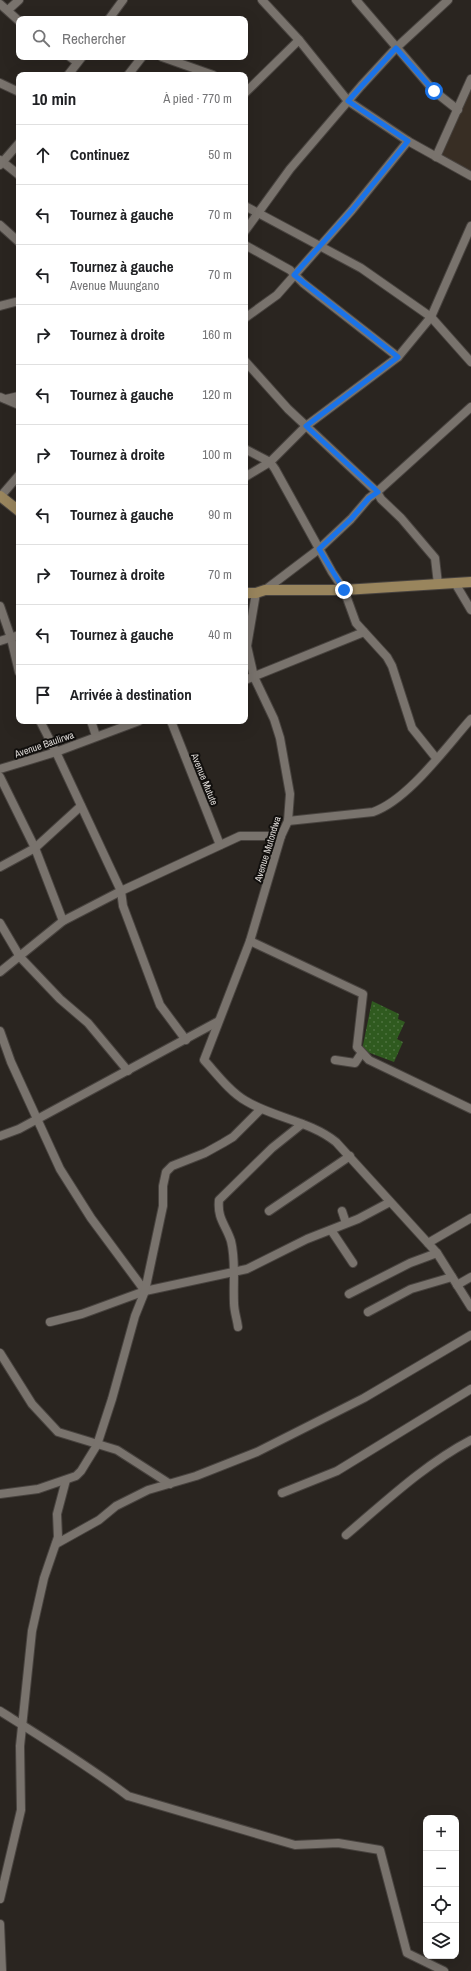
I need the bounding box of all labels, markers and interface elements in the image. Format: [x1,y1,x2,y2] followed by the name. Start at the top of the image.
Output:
[16,16,248,60] search box
[30,27,52,49] icon: search
[62,28,126,49] text: Rechercher
[425,82,443,100] route start
[32,87,76,110] text: 10 min
[163,90,232,107] text: À pied · 770 m
[32,144,54,166] icon: ahead
[70,144,129,165] text: Continuez
[208,146,232,163] text: 50 m
[32,204,54,226] icon: left
[70,204,174,225] text: Tournez à gauche
[208,206,232,223] text: 70 m
[70,256,174,277] text: Tournez à gauche
[32,264,54,286] icon: left
[208,266,232,283] text: 70 m
[70,277,159,294] text: Avenue Muungano
[32,324,54,346] icon: right
[70,324,165,345] text: Tournez à droite
[202,326,232,343] text: 160 m
[32,384,54,406] icon: left
[70,384,174,405] text: Tournez à gauche
[202,386,232,403] text: 120 m
[32,444,54,466] icon: right
[70,444,165,465] text: Tournez à droite
[202,446,232,463] text: 100 m
[32,504,54,526] icon: left
[70,504,174,525] text: Tournez à gauche
[208,506,232,523] text: 90 m
[32,564,54,586] icon: right
[70,564,165,585] text: Tournez à droite
[208,566,232,583] text: 70 m
[335,581,353,599] route end
[32,624,54,646] icon: left
[70,624,174,645] text: Tournez à gauche
[208,626,232,643] text: 40 m
[32,684,54,706] icon: arrive
[70,684,192,705] text: Arrivée à destination
[12,728,76,761] street label: Avenue Baulirwa
[188,750,221,808] street label: Avenue Mutute
[251,814,284,884] street label: Avenue Mutondwa
[423,1815,459,1959] map controls
[423,1815,459,1851] button: +
[423,1851,459,1887] button: −
[423,1887,459,1923] button: locate
[423,1923,459,1959] button: layers

